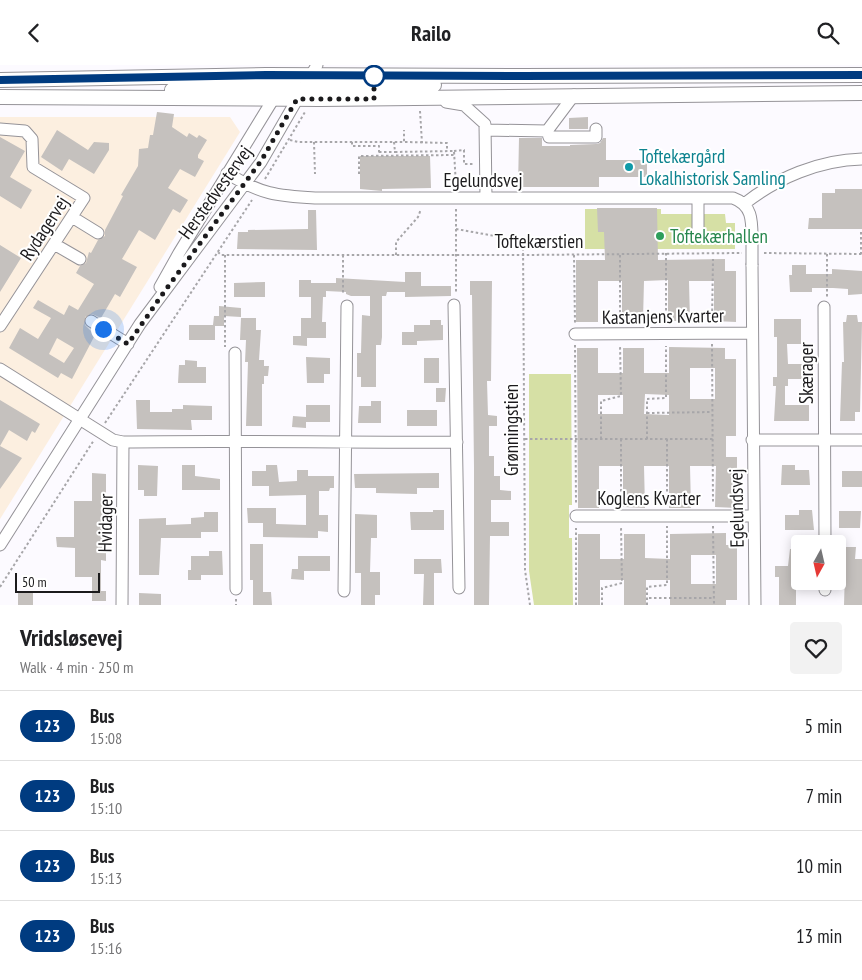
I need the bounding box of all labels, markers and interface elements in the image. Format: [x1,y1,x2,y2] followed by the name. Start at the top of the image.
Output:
[20,19,48,47] icon: back
[411,19,451,47] text: Railo
[814,19,842,47] icon: search
[363,65,385,87] unlabelled marker
[173,140,257,244] street label: Herstedvestervej
[639,144,786,190] place label: Toftekærgård Lokalhistorisk Samling
[623,161,635,173] marker: Toftekærgård Lokalhistorisk Samling
[443,168,523,192] street label: Egelundsvej
[14,191,74,265] street label: Rydagervej
[670,224,768,248] place label: Toftekærhallen
[495,229,583,253] street label: Toftekærstien
[654,230,666,242] marker: Toftekærhallen
[602,303,725,329] street label: Kastanjens Kvarter
[91,317,116,342] your location
[794,341,818,404] street label: Skærager
[499,384,523,476] street label: Grønningstien
[723,468,749,548] street label: Egelundsvej
[597,486,702,510] street label: Koglens Kvarter
[92,493,118,553] street label: Hvidager
[791,535,846,590] north arrow
[791,535,846,590] map controls
[15,570,100,593] scale bar
[22,573,47,591] text: 50 m
[20,622,123,653] text: Vridsløsevej
[790,622,842,674] button: heart
[20,657,133,677] text: Walk · 4 min · 250 m
[90,704,114,728] text: Bus
[35,714,60,737] text: 123
[805,714,842,738] text: 5 min
[90,728,122,748] text: 15:08
[90,774,114,798] text: Bus
[35,784,60,807] text: 123
[805,784,842,808] text: 7 min
[90,798,122,818] text: 15:10
[90,844,114,868] text: Bus
[35,854,60,877] text: 123
[796,854,842,878] text: 10 min
[90,868,122,888] text: 15:13
[90,914,114,938] text: Bus
[35,924,60,947] text: 123
[796,924,842,948] text: 13 min
[90,938,122,958] text: 15:16

